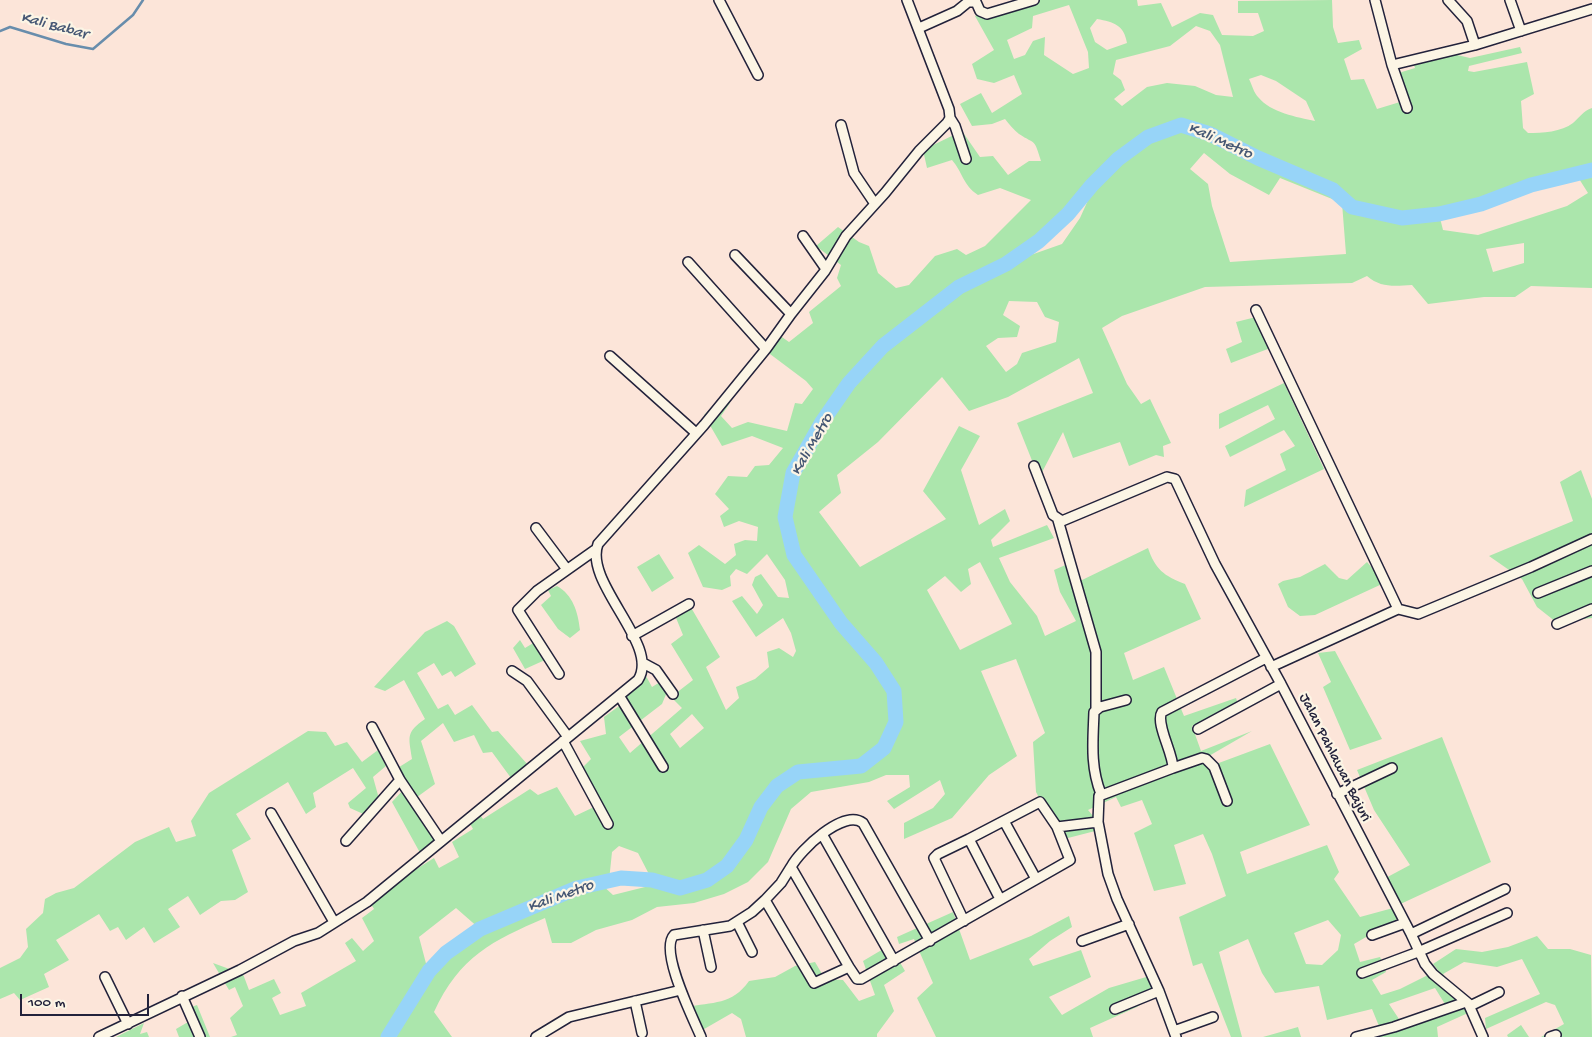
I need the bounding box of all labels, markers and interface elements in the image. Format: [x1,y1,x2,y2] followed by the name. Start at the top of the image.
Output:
[18,9,90,45] water label: Kali Babar
[1185,119,1255,165] water label: Kali Metro
[788,411,838,479] water label: Kali Metro
[1294,691,1374,825] street label: Jalan Pahlawan Bajuri
[526,876,596,918] water label: Kali Metro
[22,984,151,1016] scale bar
[28,994,65,1012] text: 100 m

